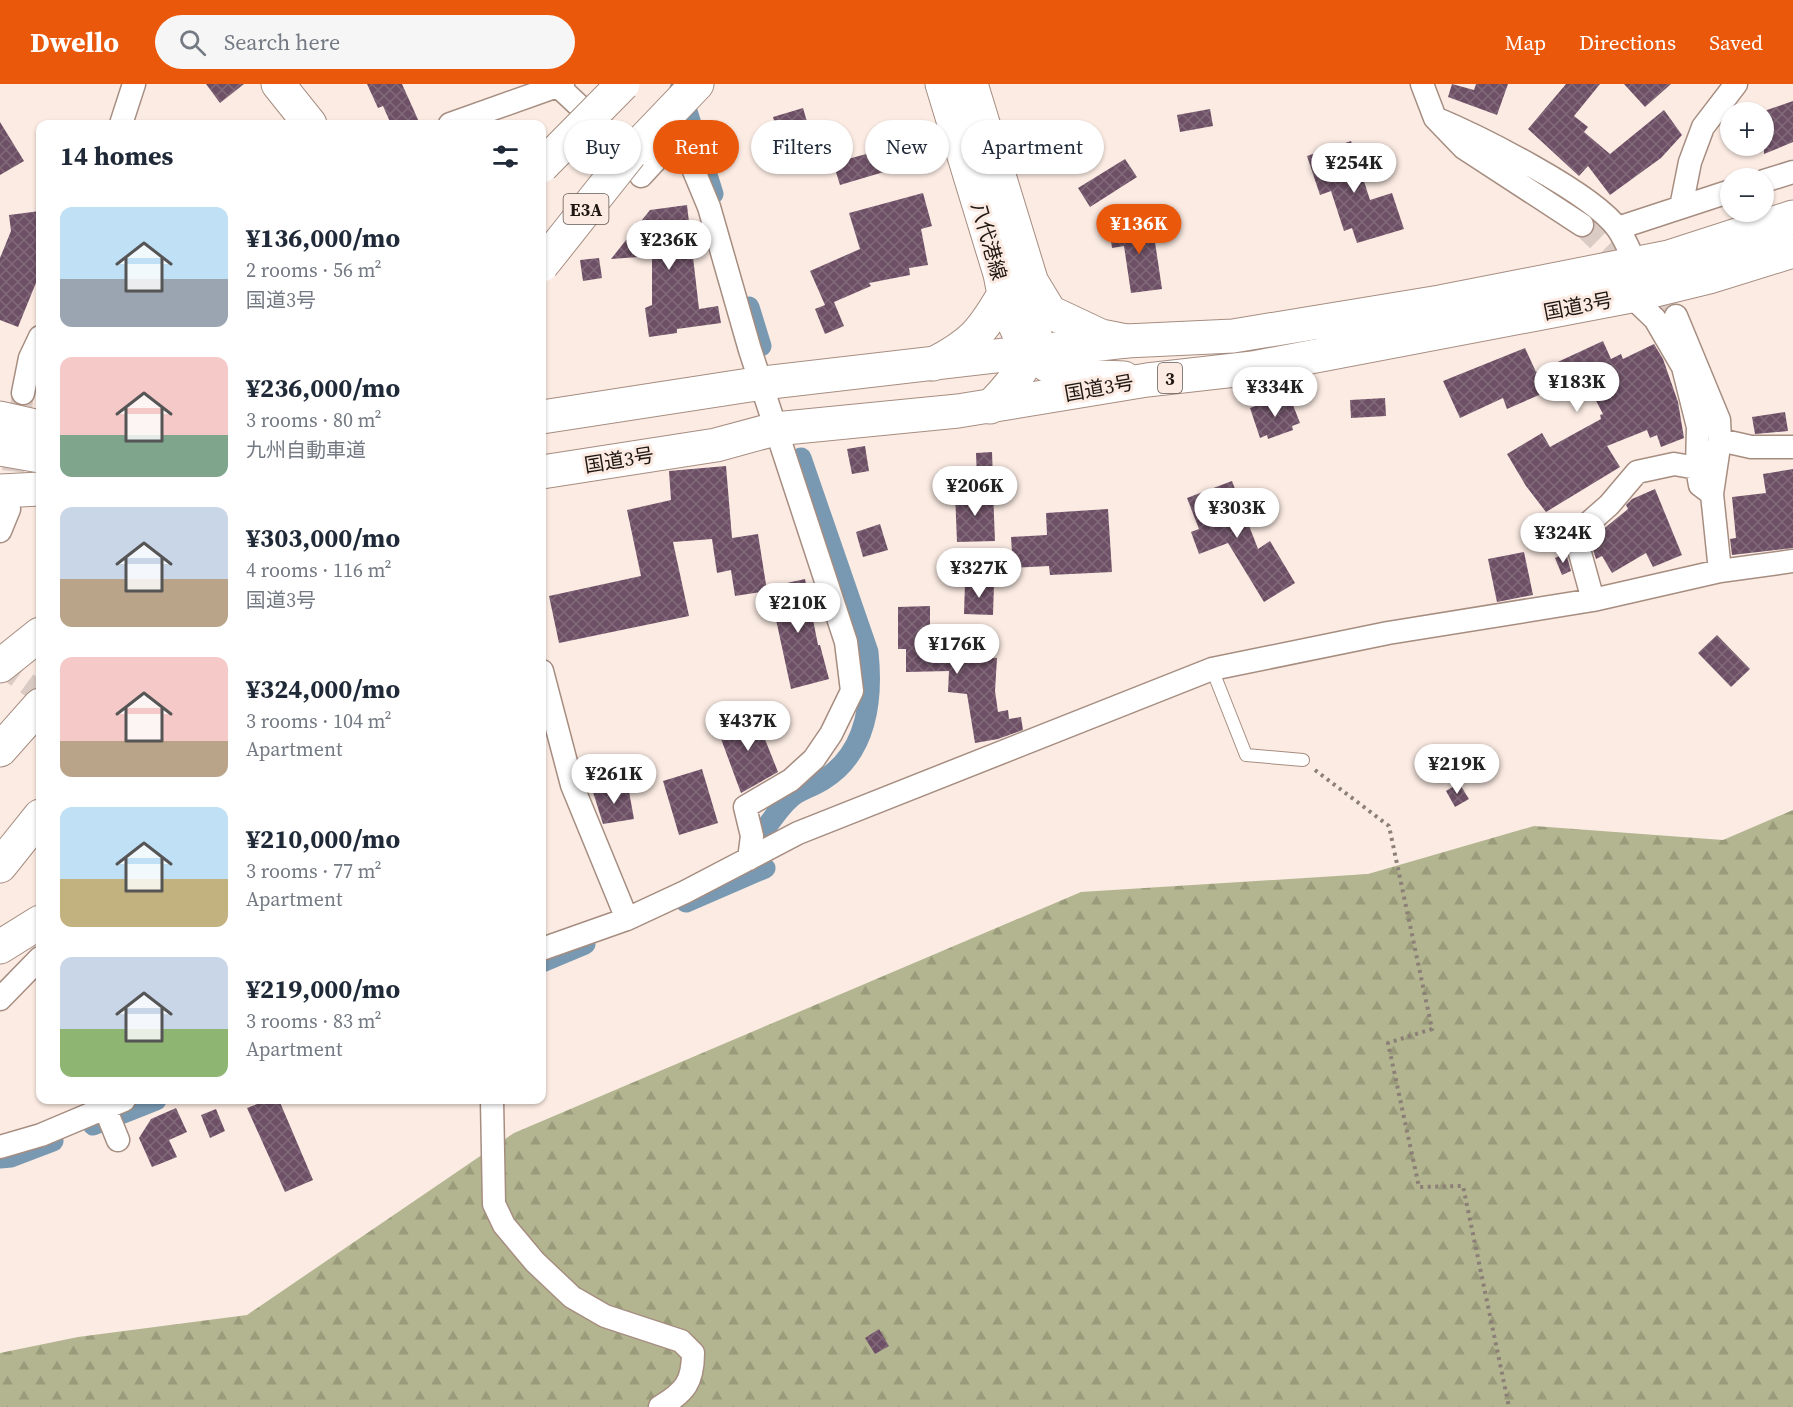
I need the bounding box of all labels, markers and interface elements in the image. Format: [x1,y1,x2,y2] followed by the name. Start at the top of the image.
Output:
[155,15,575,69] search box
[30,23,119,61] text: Dwello
[176,26,209,59] icon: search
[224,27,340,57] text: Search here
[1505,28,1546,57] text: Map
[1579,28,1676,57] text: Directions
[1709,28,1763,57] text: Saved
[1720,102,1774,222] map controls
[1720,102,1774,156] button: +
[564,120,641,174] chip: Buy
[653,120,739,174] chip: Rent
[751,120,853,174] chip: Filters
[865,120,949,174] chip: New
[961,120,1104,174] chip: Apartment
[60,138,173,174] text: 14 homes
[489,140,522,173] icon: filters
[1312,143,1396,194] pin: ¥254K
[1325,148,1383,176] text: ¥254K
[1720,168,1774,222] button: −
[564,194,608,224] road number: E3A
[965,199,1013,283] street label: 八代港線
[1097,204,1181,255] pin: ¥136K
[1110,209,1168,237] text: ¥136K
[246,220,400,256] text: ¥136,000/mo
[627,220,711,271] pin: ¥236K
[640,225,698,253] text: ¥236K
[108,231,180,303] icon: home
[246,256,382,284] text: 2 rooms · 56 m²
[246,286,316,314] text: 国道3号
[1541,286,1615,326] street label: 国道3号
[1535,362,1619,413] pin: ¥183K
[1158,363,1182,393] road number: 3
[1233,367,1317,418] pin: ¥334K
[1548,367,1606,395] text: ¥183K
[1062,368,1136,408] street label: 国道3号
[246,370,400,406] text: ¥236,000/mo
[1246,372,1304,400] text: ¥334K
[108,381,180,453] icon: home
[246,406,382,434] text: 3 rooms · 80 m²
[246,436,366,464] text: 九州自動車道
[582,441,656,479] street label: 国道3号
[933,466,1017,517] pin: ¥206K
[946,471,1004,499] text: ¥206K
[1195,488,1279,539] pin: ¥303K
[1208,493,1266,521] text: ¥303K
[1521,513,1605,564] pin: ¥324K
[1534,518,1592,546] text: ¥324K
[246,520,400,556] text: ¥303,000/mo
[108,531,180,603] icon: home
[937,548,1021,599] pin: ¥327K
[950,553,1008,581] text: ¥327K
[246,556,392,584] text: 4 rooms · 116 m²
[756,583,840,634] pin: ¥210K
[246,586,316,614] text: 国道3号
[769,588,827,616] text: ¥210K
[915,624,999,675] pin: ¥176K
[928,629,986,657] text: ¥176K
[246,671,400,707] text: ¥324,000/mo
[108,681,180,753] icon: home
[706,701,790,752] pin: ¥437K
[719,706,777,734] text: ¥437K
[246,707,392,735] text: 3 rooms · 104 m²
[246,735,343,763] text: Apartment
[1415,744,1499,795] pin: ¥219K
[1428,749,1486,777] text: ¥219K
[572,754,656,805] pin: ¥261K
[585,759,643,787] text: ¥261K
[246,821,400,857] text: ¥210,000/mo
[108,831,180,903] icon: home
[246,857,382,885] text: 3 rooms · 77 m²
[246,885,343,913] text: Apartment
[246,971,400,1007] text: ¥219,000/mo
[108,981,180,1053] icon: home
[246,1007,382,1035] text: 3 rooms · 83 m²
[246,1035,343,1063] text: Apartment

